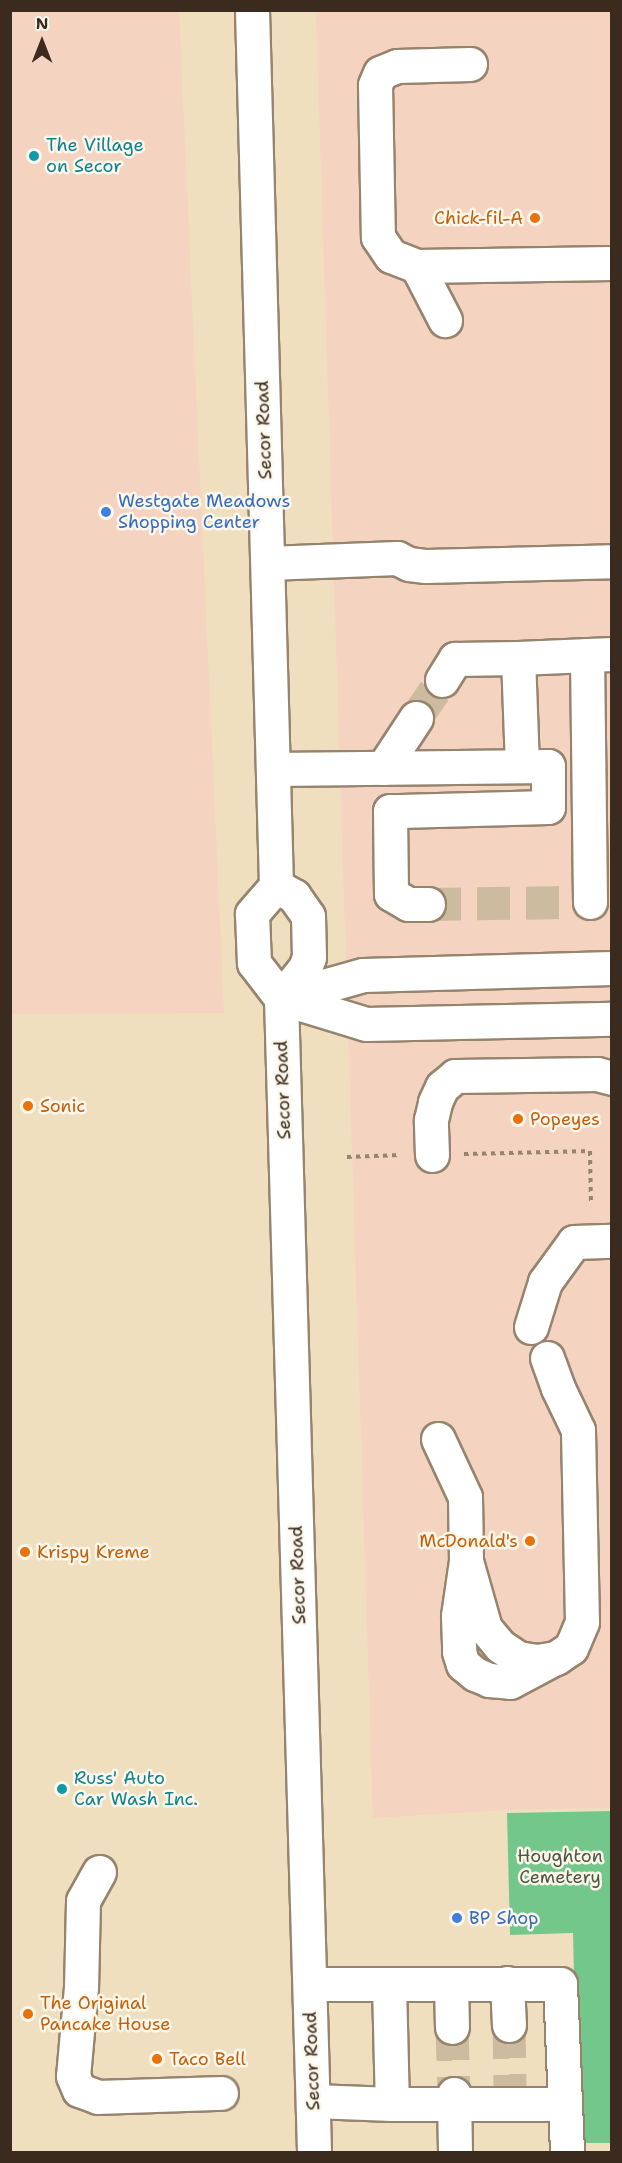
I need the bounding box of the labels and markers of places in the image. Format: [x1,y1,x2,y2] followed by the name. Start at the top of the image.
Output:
[46,135,144,178] place label: The Village on Secor
[27,149,41,163] marker: The Village on Secor
[434,207,523,229] place label: Chick-fil-A
[528,211,542,225] marker: Chick-fil-A
[118,491,290,534] place label: Westgate Meadows Shopping Center
[99,505,113,519] marker: Westgate Meadows Shopping Center
[40,1095,85,1117] place label: Sonic
[21,1099,35,1113] marker: Sonic
[530,1108,600,1130] place label: Popeyes
[511,1112,525,1126] marker: Popeyes
[419,1530,518,1552] place label: McDonald's
[523,1534,537,1548] marker: McDonald's
[37,1541,150,1563] place label: Krispy Kreme
[18,1545,32,1559] marker: Krispy Kreme
[74,1768,198,1810] place label: Russ' Auto Car Wash Inc.
[55,1782,69,1796] marker: Russ' Auto Car Wash Inc.
[469,1907,538,1929] place label: BP Shop
[450,1911,464,1925] marker: BP Shop
[40,1993,171,2036] place label: The Original Pancake House
[21,2007,35,2021] marker: The Original Pancake House
[169,2048,246,2070] place label: Taco Bell
[150,2052,164,2066] marker: Taco Bell

